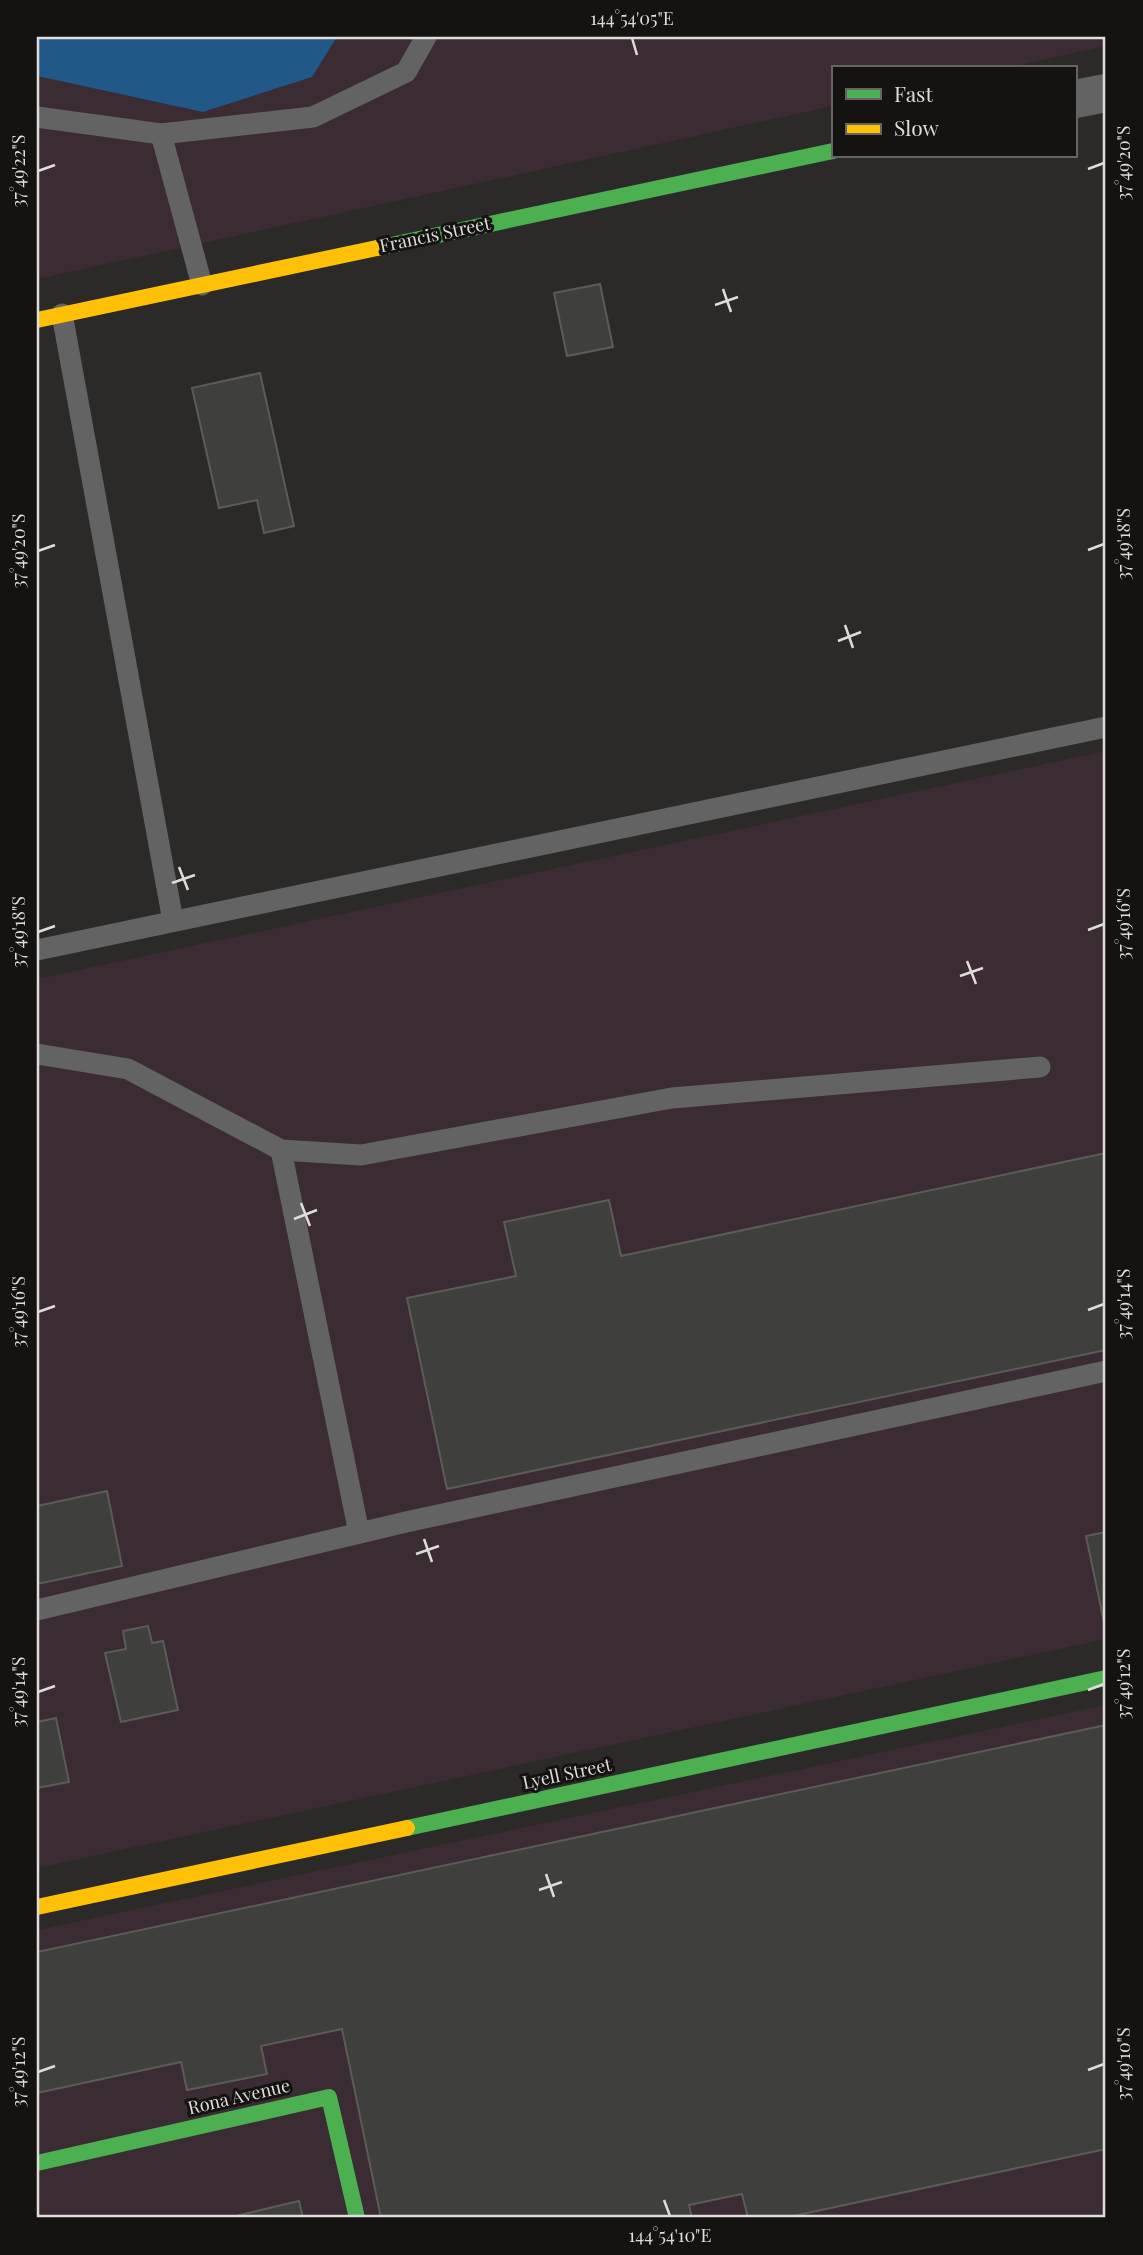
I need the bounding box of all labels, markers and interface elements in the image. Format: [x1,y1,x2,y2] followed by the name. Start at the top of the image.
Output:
[590,6,674,30] text: 144°54'05"E
[832,66,1076,158] legend
[894,79,933,107] text: Fast
[894,113,939,141] text: Slow
[1111,125,1135,201] text: 37°49'20"S
[6,134,30,208] text: 37°49'22"S
[377,210,493,257] street label: Francis Street
[1111,508,1135,580] text: 37°49'18"S
[6,513,30,589] text: 37°49'20"S
[1111,888,1135,960] text: 37°49'16"S
[6,896,30,968] text: 37°49'18"S
[1111,1268,1135,1340] text: 37°49'14"S
[6,1276,30,1348] text: 37°49'16"S
[1111,1648,1135,1720] text: 37°49'12"S
[6,1656,30,1728] text: 37°49'14"S
[520,1752,614,1794] street label: Lyell Street
[1111,2027,1135,2101] text: 37°49'10"S
[6,2036,30,2108] text: 37°49'12"S
[185,2073,292,2119] street label: Rona Avenue
[629,2223,711,2247] text: 144°54'10"E

